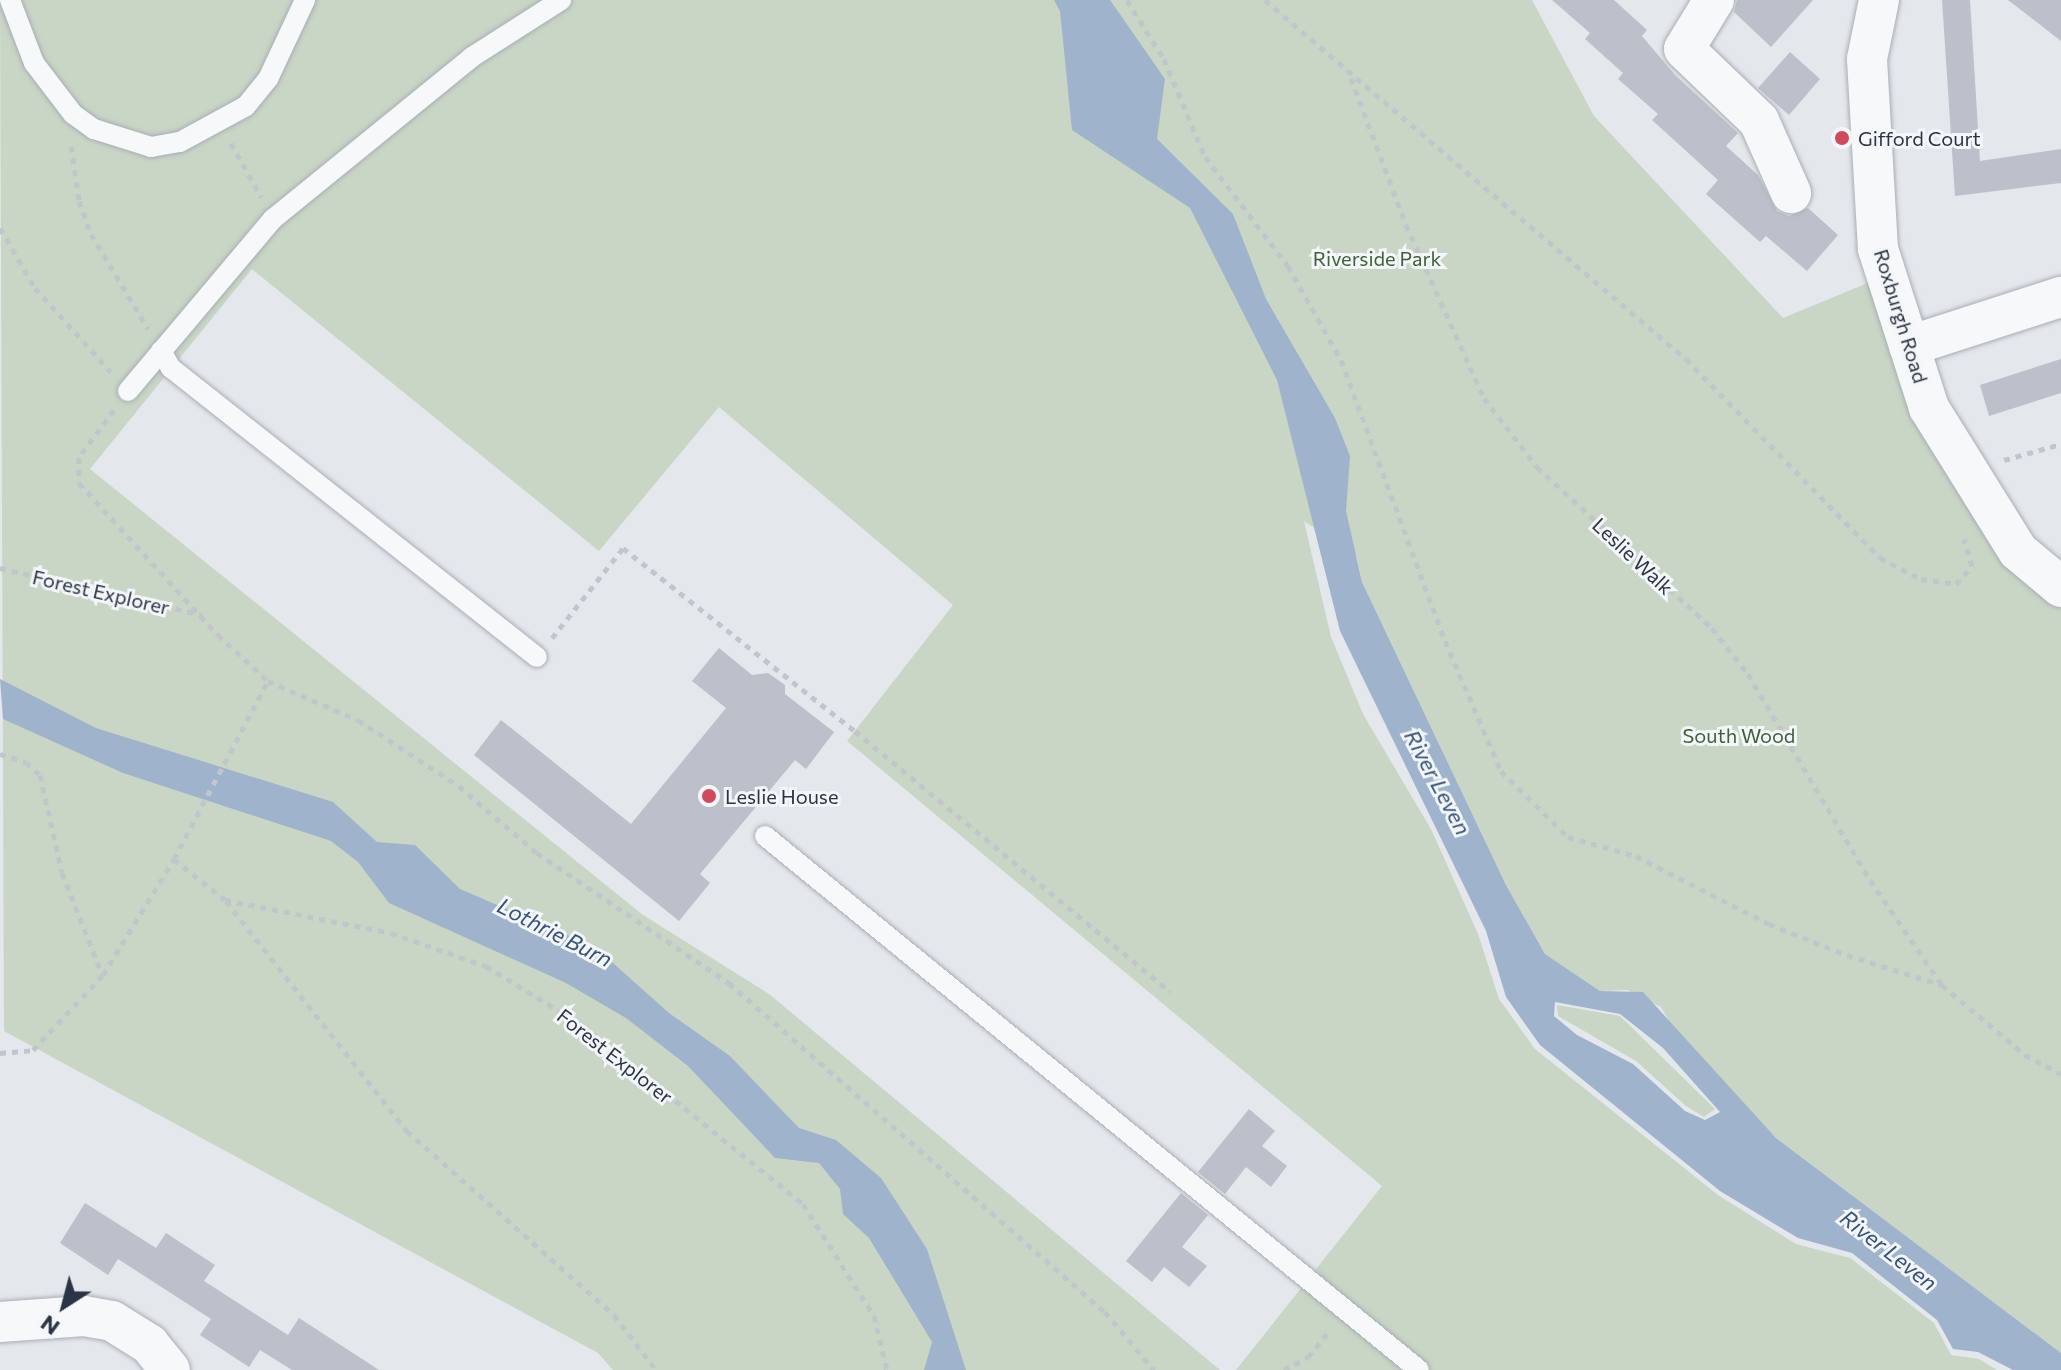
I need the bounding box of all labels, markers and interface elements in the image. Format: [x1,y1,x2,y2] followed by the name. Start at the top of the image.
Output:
[1858,126,1981,150] place label: Gifford Court
[1833,129,1851,147] marker: Gifford Court
[1313,246,1441,270] park label: Riverside Park
[1869,246,1933,386] street label: Roxburgh Road
[1588,513,1678,599] street label: Leslie Walk
[30,565,172,619] street label: Forest Explorer
[1683,723,1795,747] park label: South Wood
[1399,725,1477,839] water label: River Leven
[725,784,838,808] place label: Leslie House
[700,787,718,805] marker: Leslie House
[493,892,617,972] water label: Lothrie Burn
[553,1004,677,1108] street label: Forest Explorer
[1835,1204,1943,1296] water label: River Leven
[24,1266,104,1346] north arrow
[35,1310,64,1342] text: N

